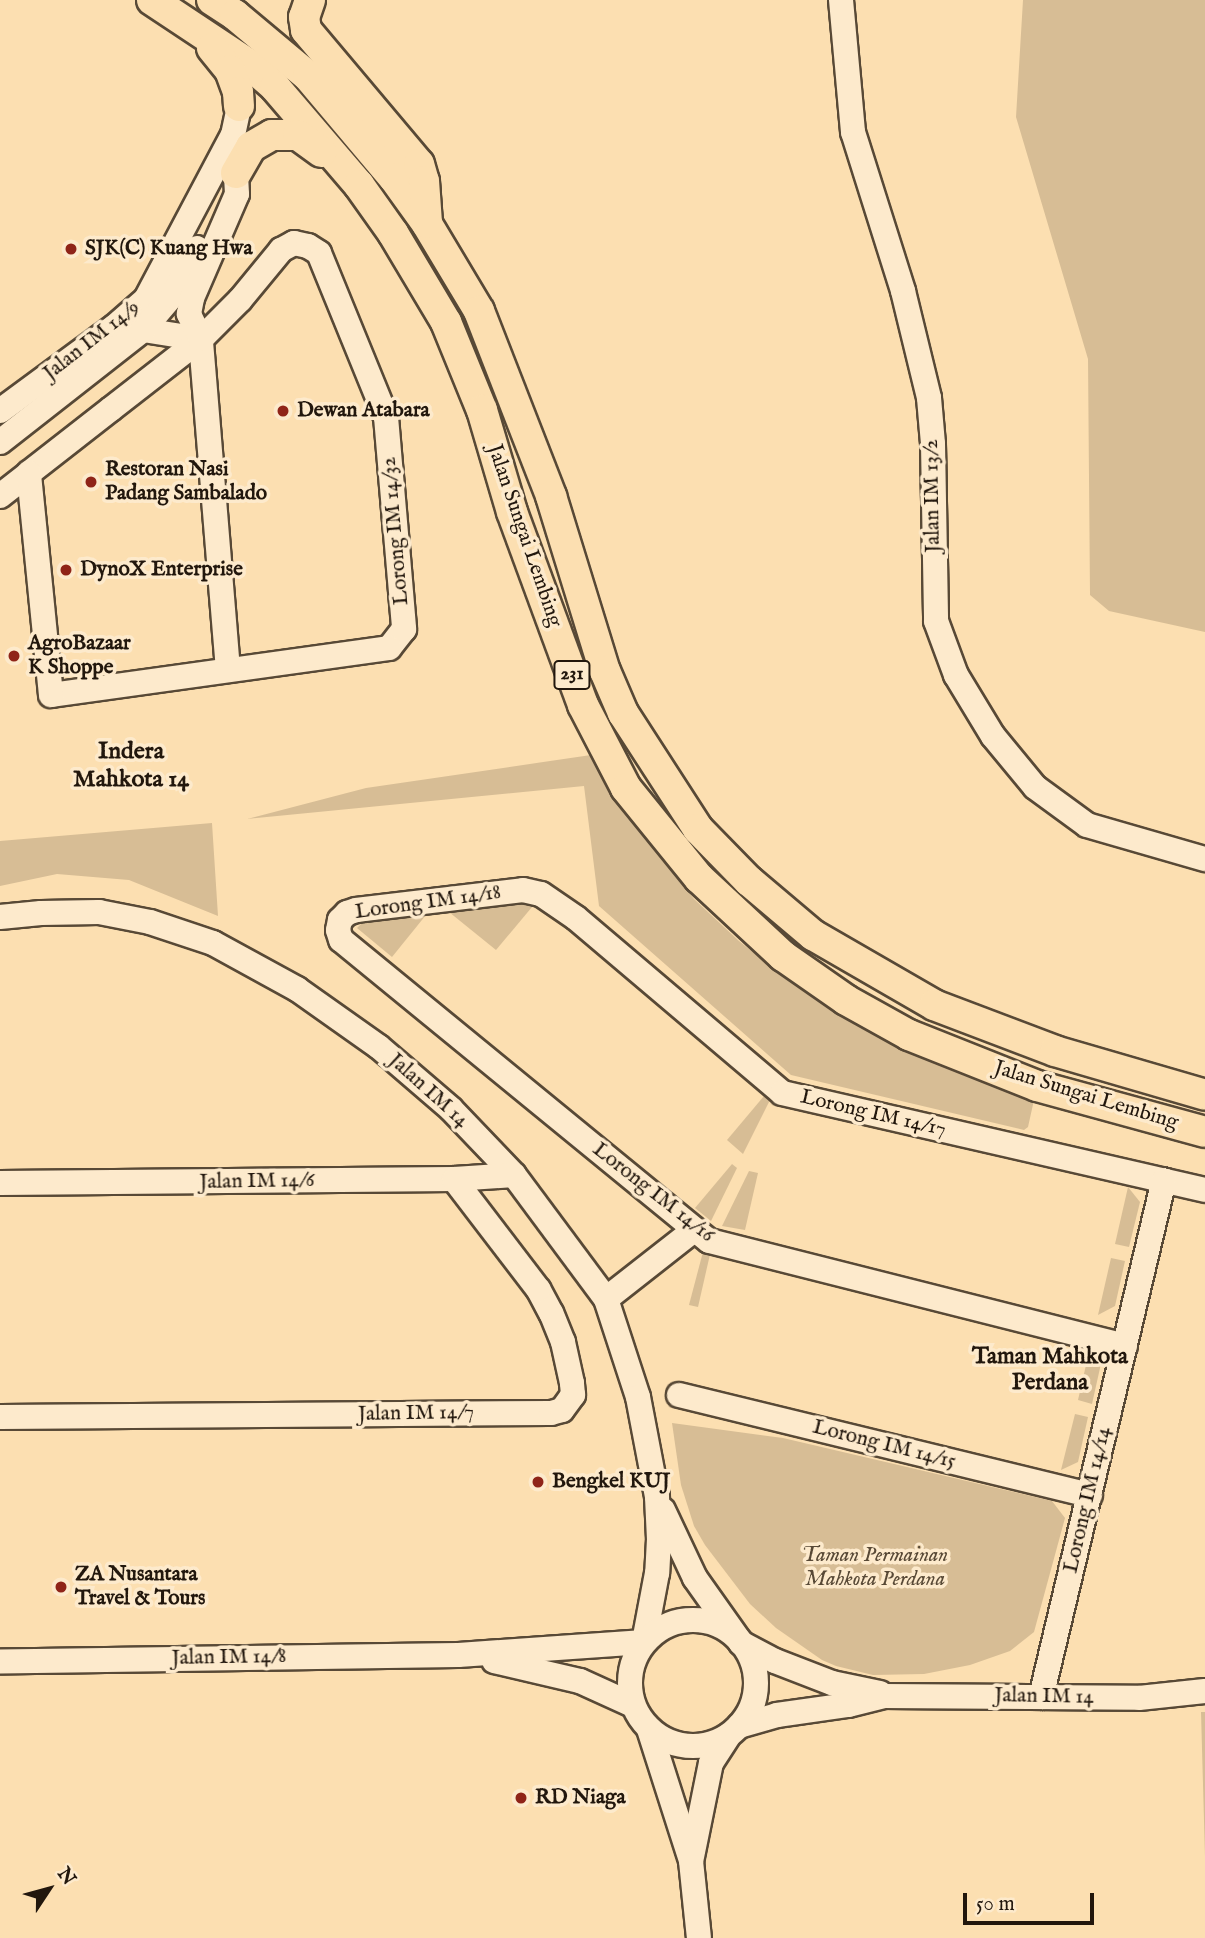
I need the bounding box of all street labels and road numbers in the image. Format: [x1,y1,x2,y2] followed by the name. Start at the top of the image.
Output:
[39,296,145,386] street label: Jalan IM 14/9
[919,439,947,553] street label: Jalan IM 13/2
[481,441,567,631] street label: Jalan Sungai Lembing
[377,456,415,606] street label: Lorong IM 14/32
[553,660,591,690] road number: 231
[353,880,503,926] street label: Lorong IM 14/18
[383,1048,473,1134] street label: Jalan IM 14
[991,1056,1181,1136] street label: Jalan Sungai Lembing
[798,1085,948,1143] street label: Lorong IM 14/17
[587,1138,719,1248] street label: Lorong IM 14/16
[199,1168,315,1196] street label: Jalan IM 14/6
[358,1400,474,1428] street label: Jalan IM 14/7
[810,1415,958,1475] street label: Lorong IM 14/15
[1059,1424,1117,1576] street label: Lorong IM 14/14
[171,1644,287,1672] street label: Jalan IM 14/8
[994,1684,1094,1710] street label: Jalan IM 14

